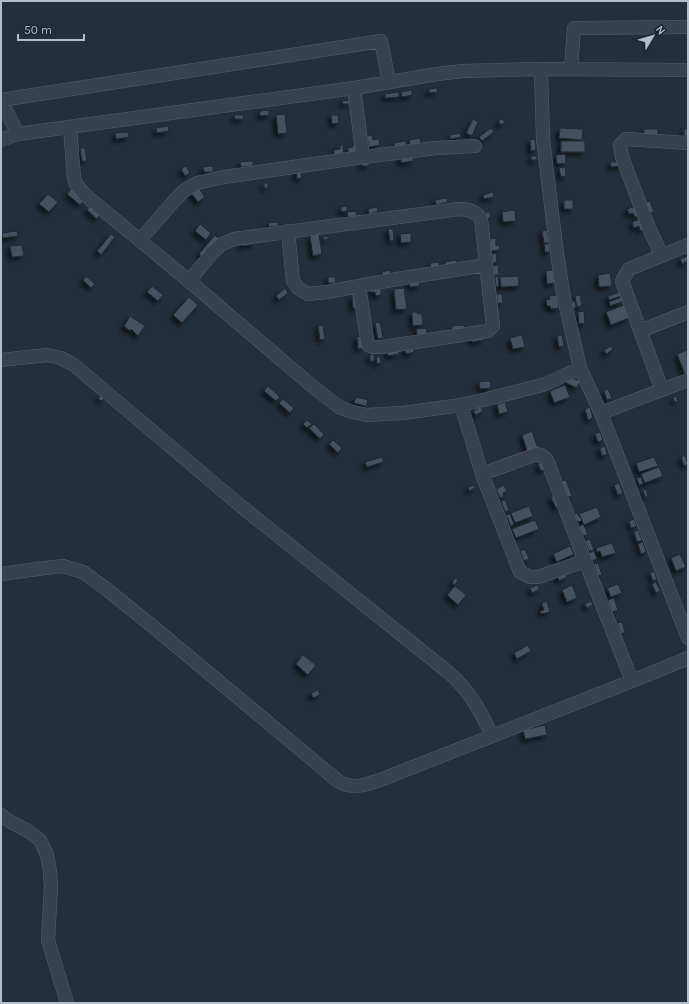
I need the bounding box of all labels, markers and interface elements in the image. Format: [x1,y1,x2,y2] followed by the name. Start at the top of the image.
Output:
[18,16,84,42] scale bar
[633,16,673,56] north arrow
[24,23,52,37] text: 50 m
[653,23,668,37] text: N

